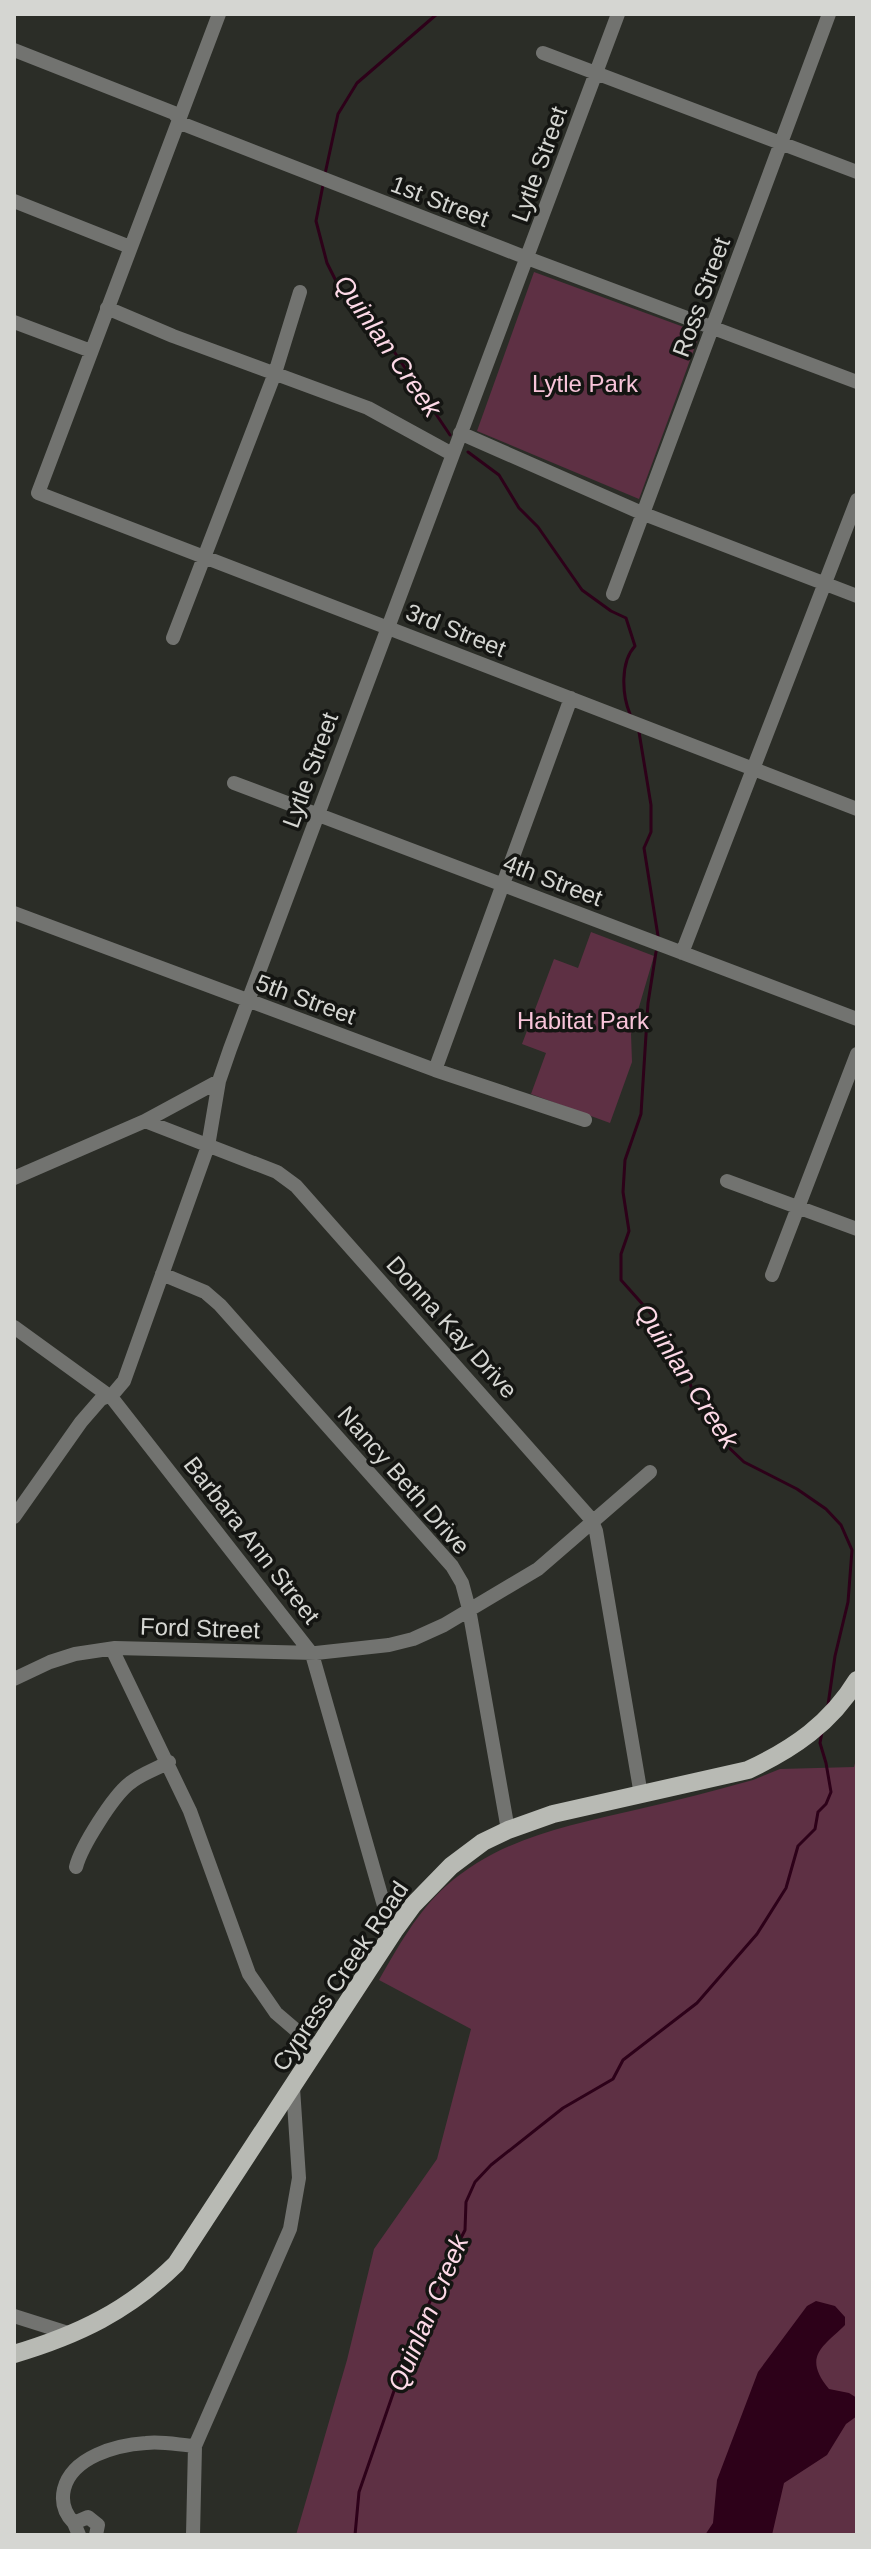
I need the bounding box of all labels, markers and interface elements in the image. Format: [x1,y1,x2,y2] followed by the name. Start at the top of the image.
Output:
[506,102,572,225] street label: Lytle Street
[387,170,493,232] street label: 1st Street
[667,233,735,361] street label: Ross Street
[328,269,449,424] water label: Quinlan Creek
[532,370,639,397] park label: Lytle Park
[402,598,510,662] street label: 3rd Street
[277,708,343,831] street label: Lytle Street
[500,849,607,911] street label: 4th Street
[252,969,360,1030] street label: 5th Street
[517,1007,650,1034] park label: Habitat Park
[381,1251,523,1403] street label: Donna Kay Drive
[629,1298,746,1456] water label: Quinlan Creek
[333,1401,475,1559] street label: Nancy Beth Drive
[179,1451,326,1629] street label: Barbara Ann Street
[140,1612,261,1644] street label: Ford Street
[267,1876,413,2076] street label: Cypress Creek Road
[382,2229,475,2395] water label: Quinlan Creek

